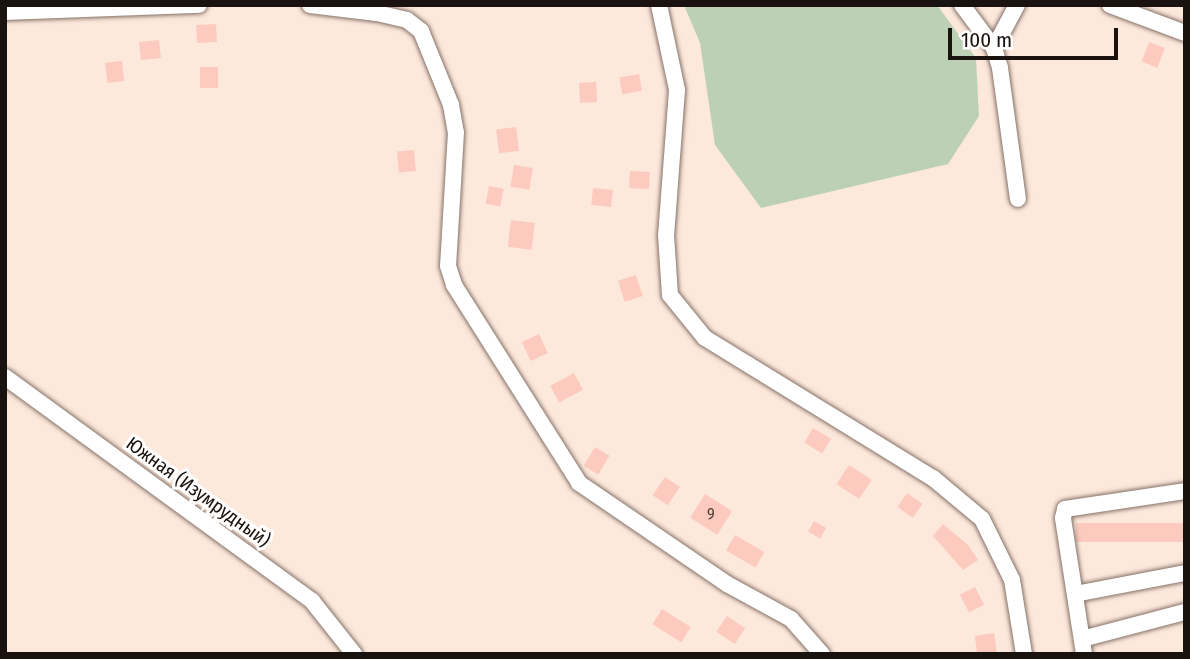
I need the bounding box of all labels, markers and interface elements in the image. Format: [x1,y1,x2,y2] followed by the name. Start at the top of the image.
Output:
[952,14,1122,58] scale bar
[961,27,1012,53] text: 100 m
[122,432,274,552] street label: Южная (Изумрудный)
[707,504,715,524] house number: 9

